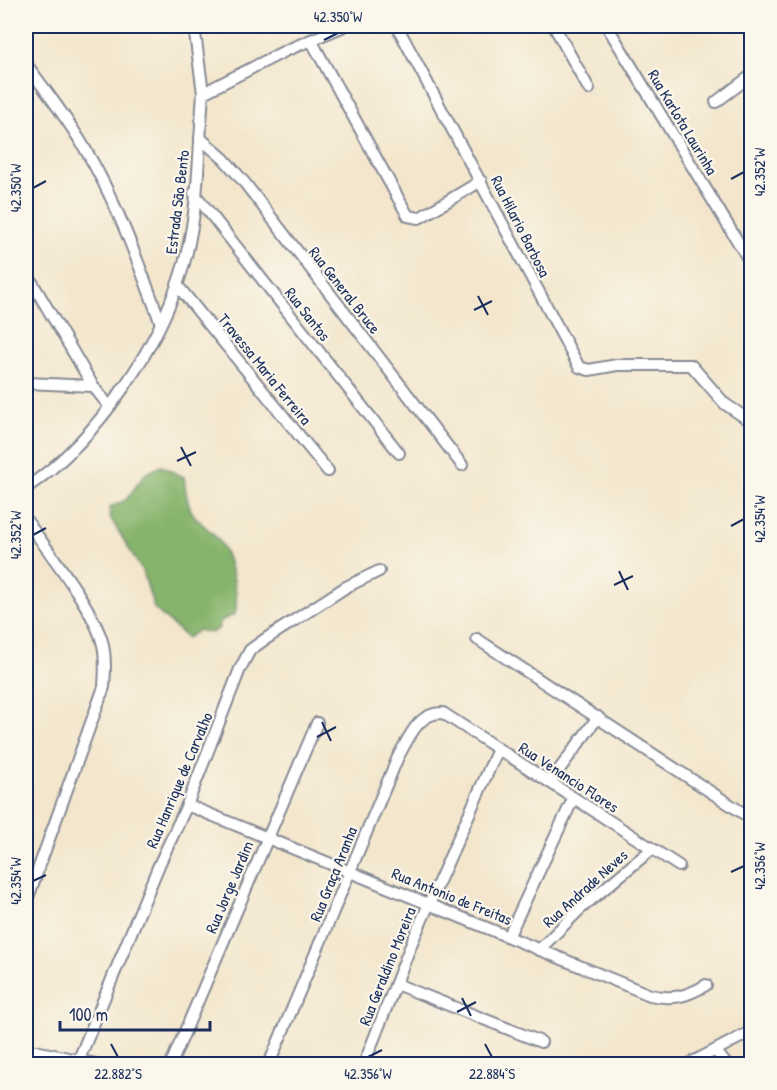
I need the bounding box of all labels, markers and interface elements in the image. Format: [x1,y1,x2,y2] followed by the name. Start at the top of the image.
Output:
[314,6,363,27] text: 42.350°W
[643,65,723,179] street label: Rua Karlota Laurinha
[749,147,770,196] text: 42.352°W
[160,148,194,255] street label: Estrada São Bento
[5,163,26,212] text: 42.350°W
[486,172,556,280] street label: Rua Hilario Barbosa
[304,242,386,339] street label: Rua General Bruce
[280,283,336,345] street label: Rua Santos
[213,309,317,429] street label: Travessa Maria Ferreira
[749,495,770,543] text: 42.354°W
[5,510,26,559] text: 42.352°W
[140,708,218,851] street label: Rua Hanrique de Carvalho
[515,736,623,818] street label: Rua Venancio Flores
[304,823,362,925] street label: Rua Graça Aranha
[200,837,258,937] street label: Rua Jorge Jardim
[749,841,770,890] text: 42.356°W
[538,844,632,932] street label: Rua Andrade Neves
[5,857,26,905] text: 42.354°W
[389,862,515,930] street label: Rua Antonio de Freitas
[353,903,421,1029] street label: Rua Geraldino Moreira
[60,994,210,1032] scale bar
[69,1002,108,1027] text: 100 m
[94,1063,142,1084] text: 22.882°S
[344,1063,393,1084] text: 42.356°W
[469,1063,515,1084] text: 22.884°S

